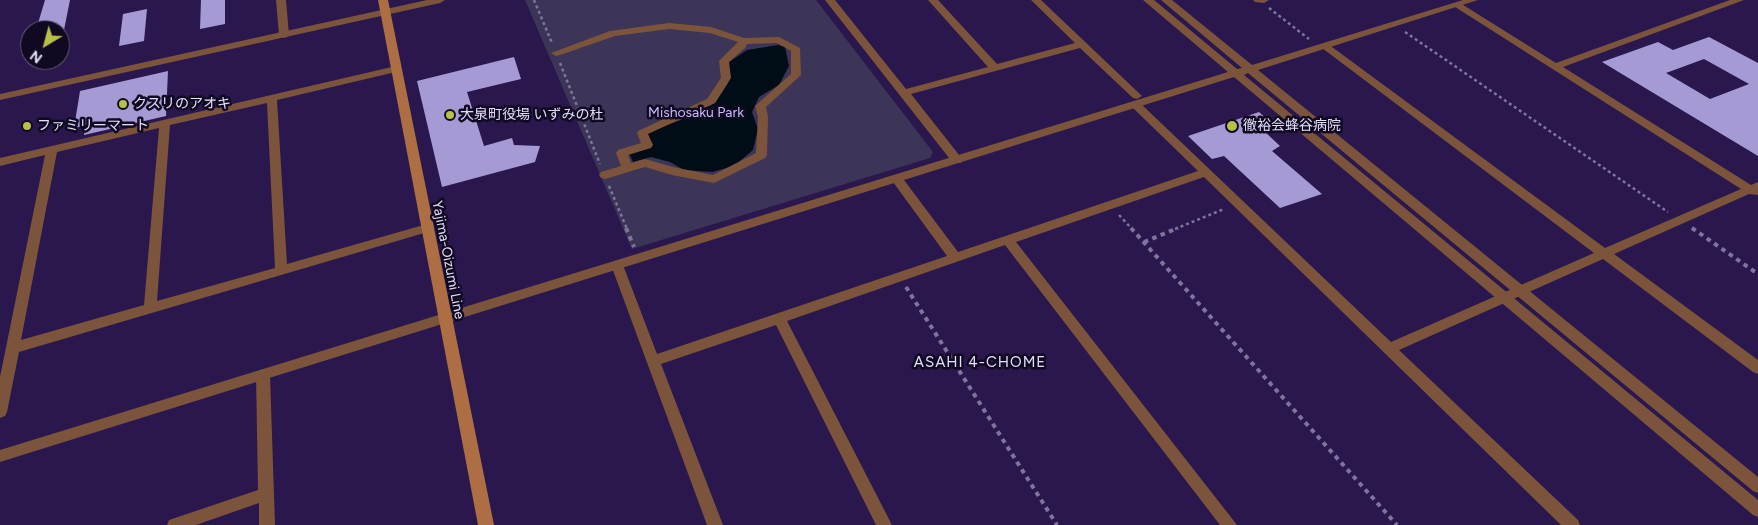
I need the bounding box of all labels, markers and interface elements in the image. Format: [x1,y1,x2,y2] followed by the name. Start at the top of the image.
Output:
[20,20,70,70] north arrow
[27,47,46,67] text: N
[133,96,231,112] place label: クスリのアオキ
[117,98,129,110] marker: クスリのアオキ
[648,105,744,121] park label: Mishosaku Park
[460,107,603,123] place label: 大泉町役場 いずみの杜
[444,109,456,121] marker: 大泉町役場 いずみの杜
[37,118,149,134] place label: ファミリーマート
[1243,118,1341,134] place label: 徹裕会蜂谷病院
[1225,119,1239,133] marker: 徹裕会蜂谷病院
[21,120,33,132] marker: ファミリーマート
[428,199,468,321] street label: Yajima-Oizumi Line
[912,354,1048,372] district label: ASAHI 4-CHOME

